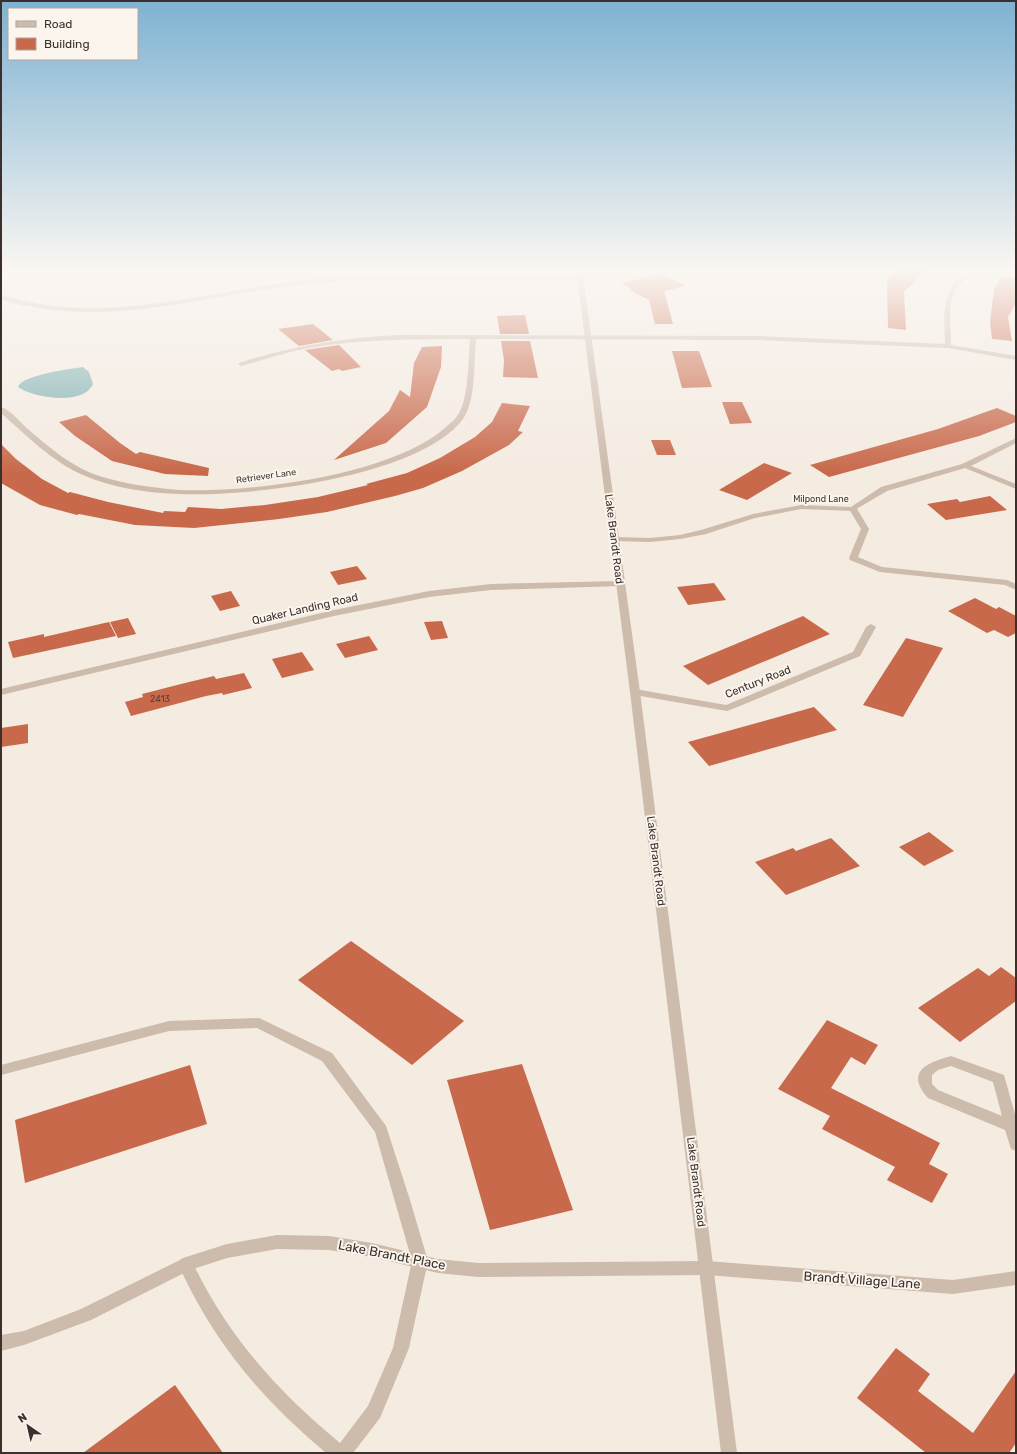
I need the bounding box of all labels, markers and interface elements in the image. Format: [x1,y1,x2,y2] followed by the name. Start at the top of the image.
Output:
[8,8,138,60] legend
[44,17,72,31] text: Road
[44,37,90,51] text: Building
[235,467,297,485] street label: Retriever Lane
[602,493,626,585] street label: Lake Brandt Road
[793,494,849,504] street label: Milpond Lane
[251,590,359,628] street label: Quaker Landing Road
[723,663,793,701] street label: Century Road
[150,694,170,704] house number: 2413
[644,815,668,907] street label: Lake Brandt Road
[684,1136,708,1228] street label: Lake Brandt Road
[337,1237,447,1273] street label: Lake Brandt Place
[803,1268,921,1293] street label: Brandt Village Lane
[8,1406,48,1446] north arrow
[16,1410,30,1426] text: N

